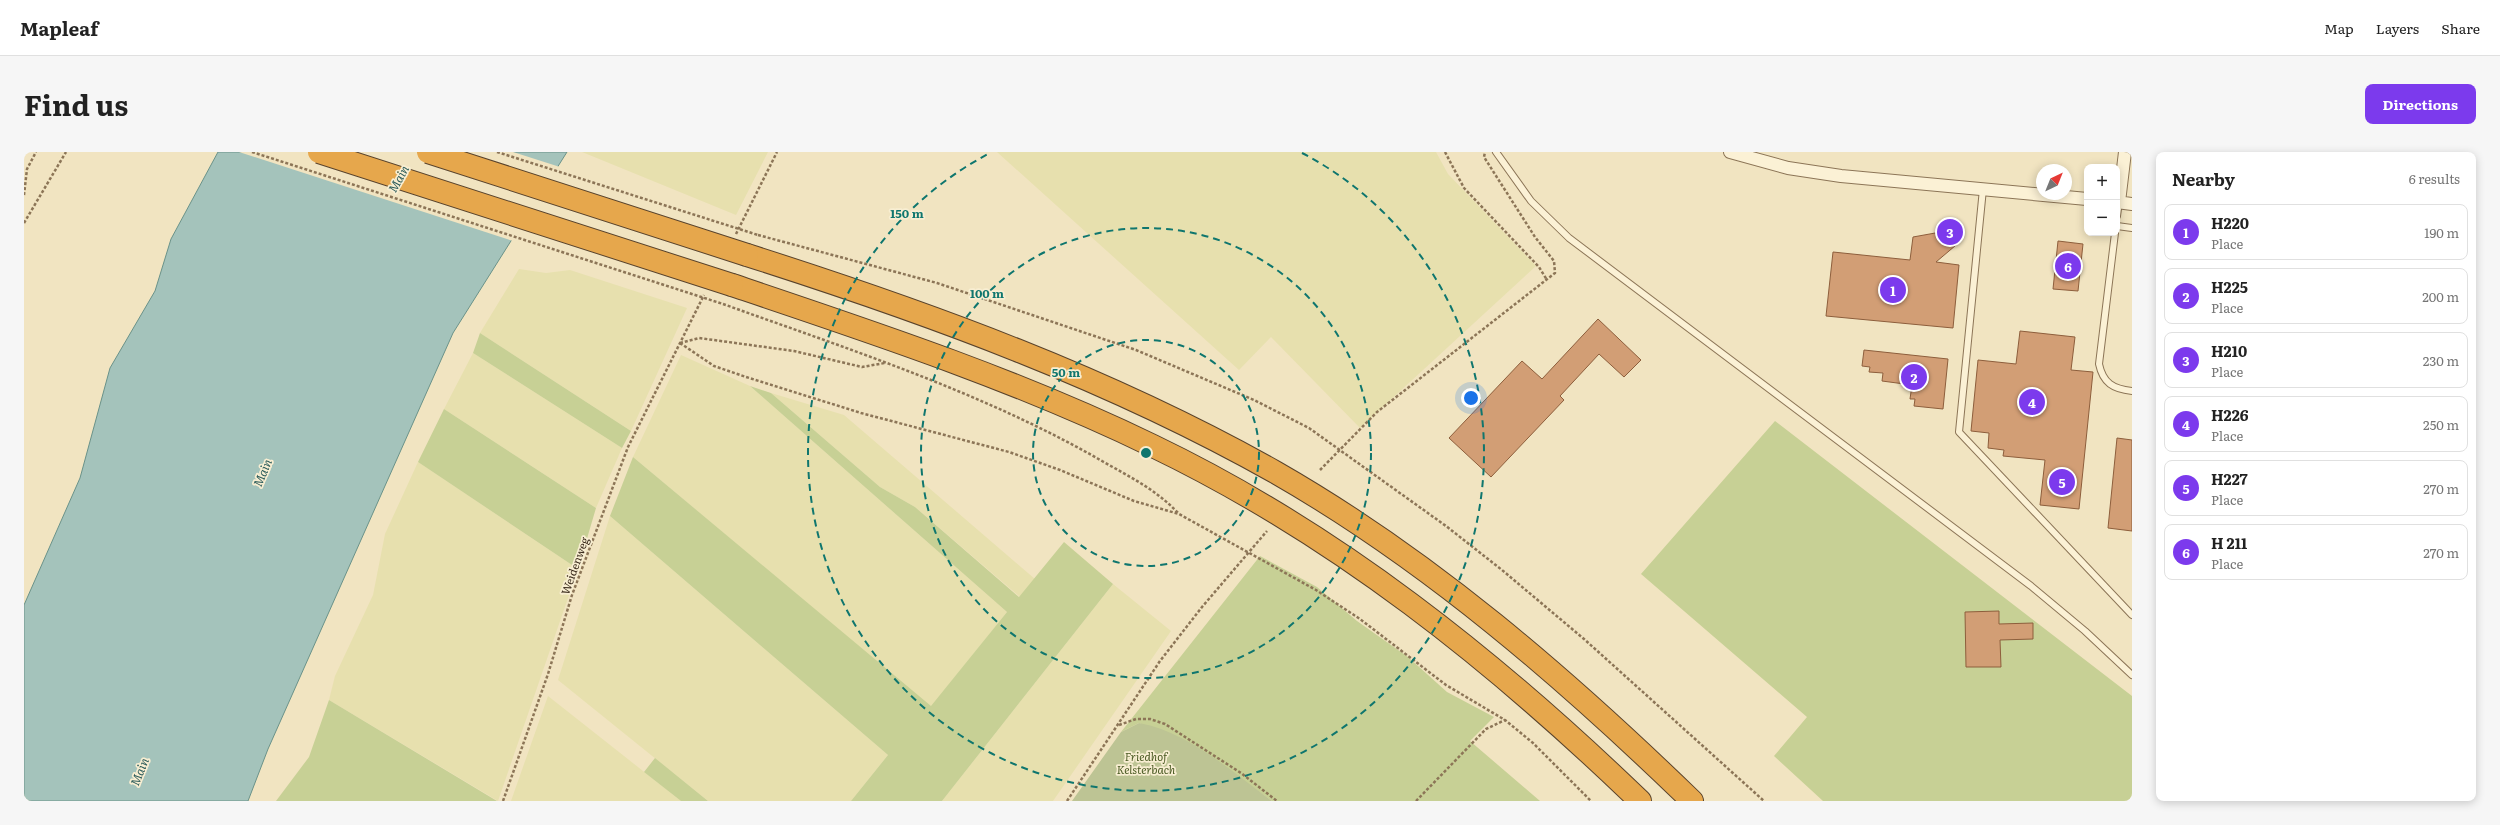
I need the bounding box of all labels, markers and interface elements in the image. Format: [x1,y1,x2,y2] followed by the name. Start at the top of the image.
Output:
[20,14,98,42] text: Mapleaf
[2324,18,2354,38] text: Map
[2376,18,2419,38] text: Layers
[2441,18,2480,38] text: Share
[24,83,128,125] text: Find us
[2365,84,2476,124] button: Directions
[383,162,413,195] water label: Main
[2036,164,2072,200] north arrow
[2084,164,2120,236] map controls
[2084,164,2120,200] button: +
[2172,166,2235,191] text: Nearby
[2409,169,2460,188] text: 6 results
[2084,200,2120,236] button: −
[890,204,924,222] text: 150 m
[2211,211,2249,234] text: H220
[1937,217,1963,247] pin: 3
[2183,223,2189,242] text: 1
[2424,223,2459,242] text: 190 m
[2211,234,2243,253] text: Place
[2055,251,2081,281] pin: 6
[1880,275,1906,305] pin: 1
[2211,275,2248,298] text: H225
[970,284,1004,302] text: 100 m
[2183,287,2189,306] text: 2
[2422,287,2459,306] text: 200 m
[2211,298,2243,317] text: Place
[2211,339,2247,362] text: H210
[2182,351,2190,370] text: 3
[2423,351,2459,370] text: 230 m
[1901,362,1927,392] pin: 2
[2211,362,2243,381] text: Place
[1052,363,1080,381] text: 50 m
[2019,387,2045,417] pin: 4
[1461,388,1481,408] your location
[2211,403,2249,426] text: H226
[2182,415,2190,434] text: 4
[2423,415,2459,434] text: 250 m
[2211,426,2243,445] text: Place
[1139,446,1153,460] centre of rings
[248,456,276,489] water label: Main
[2049,467,2075,497] pin: 5
[2211,467,2248,490] text: H227
[2182,479,2190,498] text: 5
[2423,479,2459,498] text: 270 m
[2211,490,2243,509] text: Place
[2211,531,2247,554] text: H 211
[556,534,592,597] street label: Weidenweg
[2182,543,2190,562] text: 6
[2423,543,2459,562] text: 270 m
[2211,554,2243,573] text: Place
[1117,748,1176,777] park label: Friedhof Kelsterbach
[125,755,153,788] water label: Main

